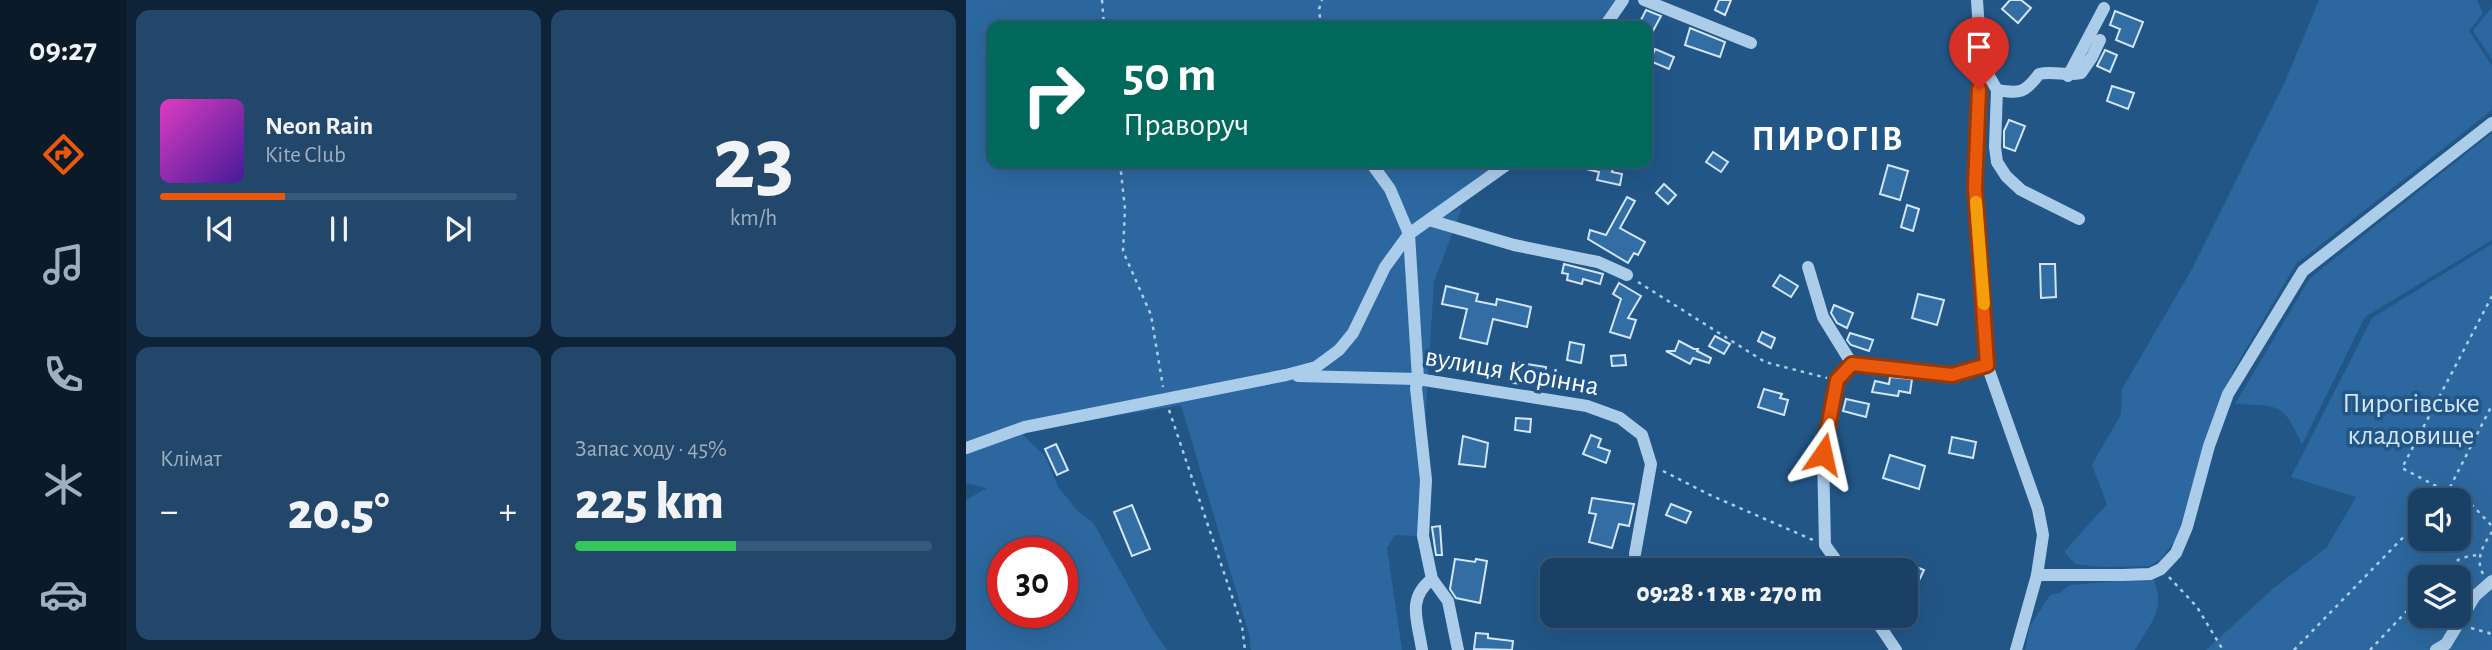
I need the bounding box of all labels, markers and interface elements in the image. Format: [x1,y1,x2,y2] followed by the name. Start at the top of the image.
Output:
[1949,17,2009,89] pin
[1960,28,1998,66] icon: arrive
[29,34,97,66] text: 09:27
[1008,49,1099,140] icon: right
[1123,51,1217,100] text: 50 m
[1123,109,1249,141] text: Праворуч
[265,113,373,139] text: Neon Rain
[712,114,795,205] text: 23
[1751,122,1905,157] district label: ПИРОГІВ
[39,130,88,179] icon: directions
[265,144,346,167] text: Kite Club
[730,207,777,230] text: km/h
[201,210,239,248] icon: previous
[320,210,358,248] icon: pause
[439,210,477,248] icon: next
[39,240,88,289] icon: music
[1423,343,1601,401] street label: вулиця Корінна
[39,350,88,399] icon: phone
[2342,390,2480,450] park label: Пирогівське кладовище
[1786,417,1860,491] position arrow
[575,438,727,461] text: Запас ходу · 45%
[160,448,222,471] text: Клімат
[39,460,88,509] icon: climate
[575,476,724,528] text: 225 km
[288,486,389,538] text: 20.5°
[2408,488,2471,628] map controls
[2408,488,2471,551] button: sound
[160,493,178,531] text: −
[499,493,517,531] text: +
[987,537,1078,628] speed limit sign: 30
[2408,565,2471,628] button: layers
[39,570,88,619] icon: car
[1636,580,1822,606] text: 09:28 · 1 хв · 270 m

